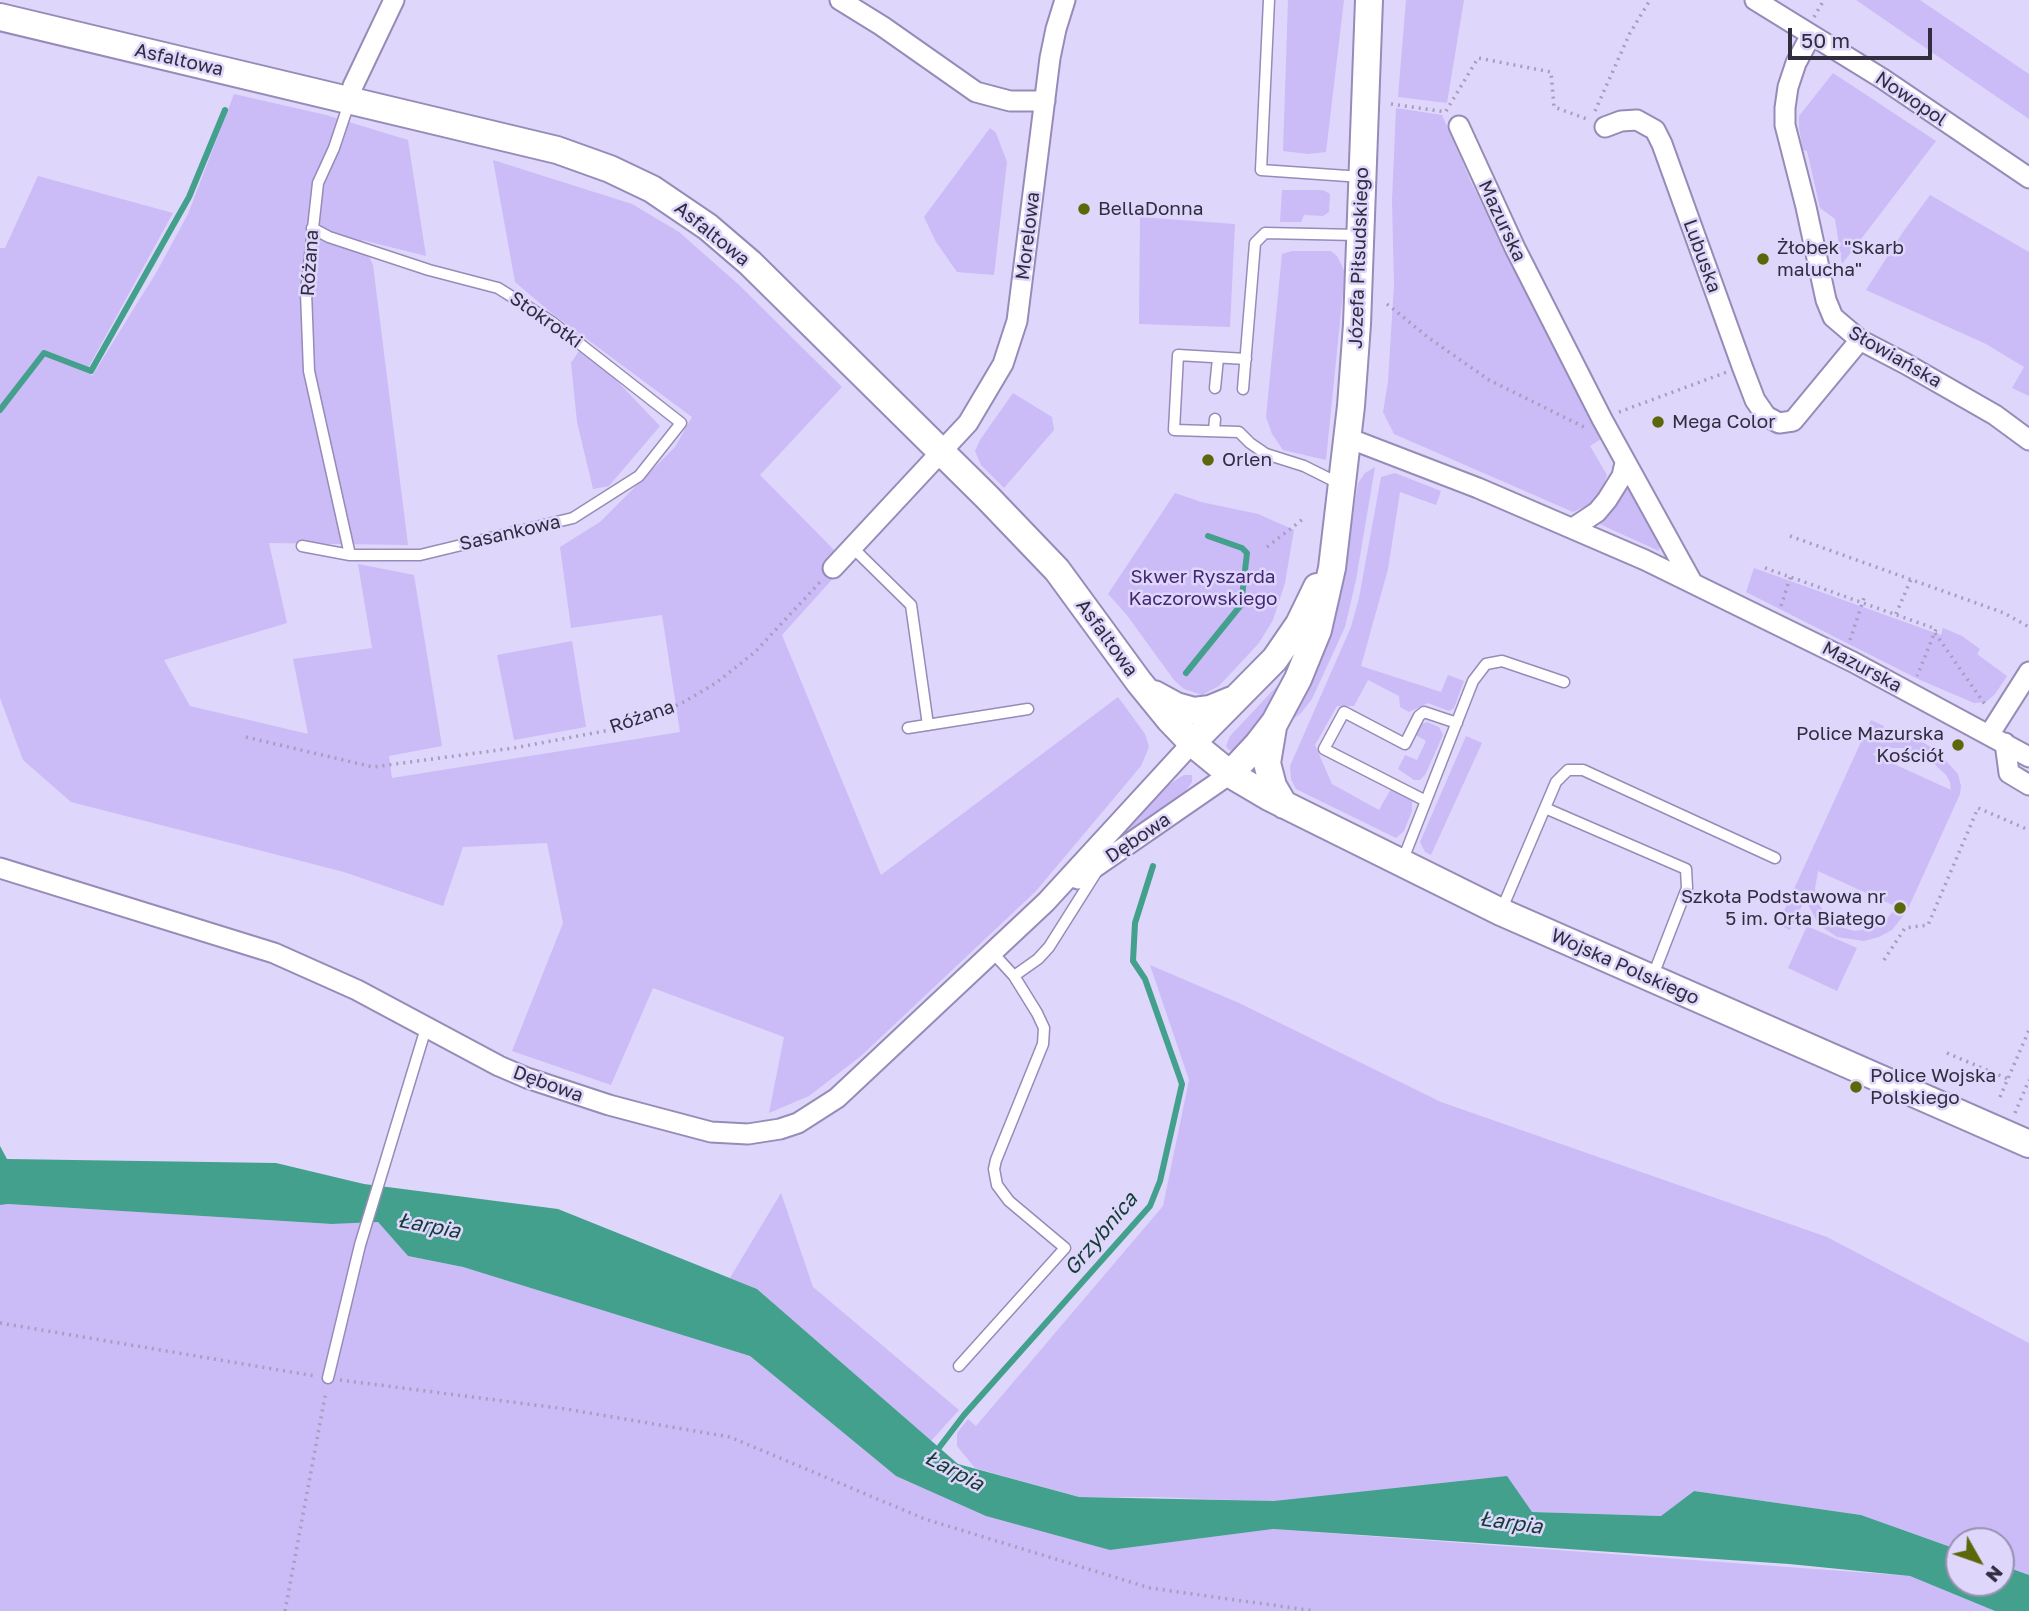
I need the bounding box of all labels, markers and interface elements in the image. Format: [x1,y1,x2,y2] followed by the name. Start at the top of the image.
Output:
[1791,14,1934,58] scale bar
[1801,27,1850,53] text: 50 m
[132,39,226,81] street label: Asfaltowa
[1871,67,1951,131] street label: Nowopol
[1344,167,1374,349] street label: Józefa Piłsudskiego
[1473,177,1531,265] street label: Mazurska
[1011,191,1045,281] street label: Morelowa
[670,197,754,271] street label: Asfaltowa
[1098,198,1203,220] place label: BellaDonna
[1076,201,1092,217] marker: BellaDonna
[1678,216,1726,296] street label: Lubuska
[296,229,324,297] street label: Różana
[1777,237,1904,281] place label: Żłobek "Skarb malucha"
[1755,251,1771,267] marker: Żłobek "Skarb malucha"
[505,287,587,353] street label: Stokrotki
[1844,321,1946,393] street label: Słowiańska
[1672,411,1776,433] place label: Mega Color
[1650,414,1666,430] marker: Mega Color
[1222,449,1272,471] place label: Orlen
[1200,452,1216,468] marker: Orlen
[457,510,563,556] street label: Sasankowa
[1129,566,1277,610] park label: Skwer Ryszarda Kaczorowskiego
[1071,595,1143,681] street label: Asfaltowa
[1818,637,1906,697] street label: Mazurska
[607,695,677,739] street label: Różana
[1796,723,1944,767] place label: Police Mazurska Kościół
[1950,737,1966,753] marker: Police Mazurska Kościół
[1101,808,1175,868] street label: Dębowa
[1681,886,1886,930] place label: Szkoła Podstawowa nr 5 im. Orła Białego
[1892,900,1908,916] marker: Szkoła Podstawowa nr 5 im. Orła Białego
[1547,924,1703,1010] street label: Wojska Polskiego
[510,1061,586,1107] street label: Dębowa
[1870,1065,1996,1109] place label: Police Wojska Polskiego
[1848,1079,1864,1095] marker: Police Wojska Polskiego
[1059,1187,1143,1281] water label: Grzybnica
[396,1208,462,1244] water label: Łarpia
[920,1445,988,1497] water label: Łarpia
[1478,1506,1544,1540] water label: Łarpia
[1945,1527,2015,1597] north arrow
[1981,1562,2008,1587] text: N

